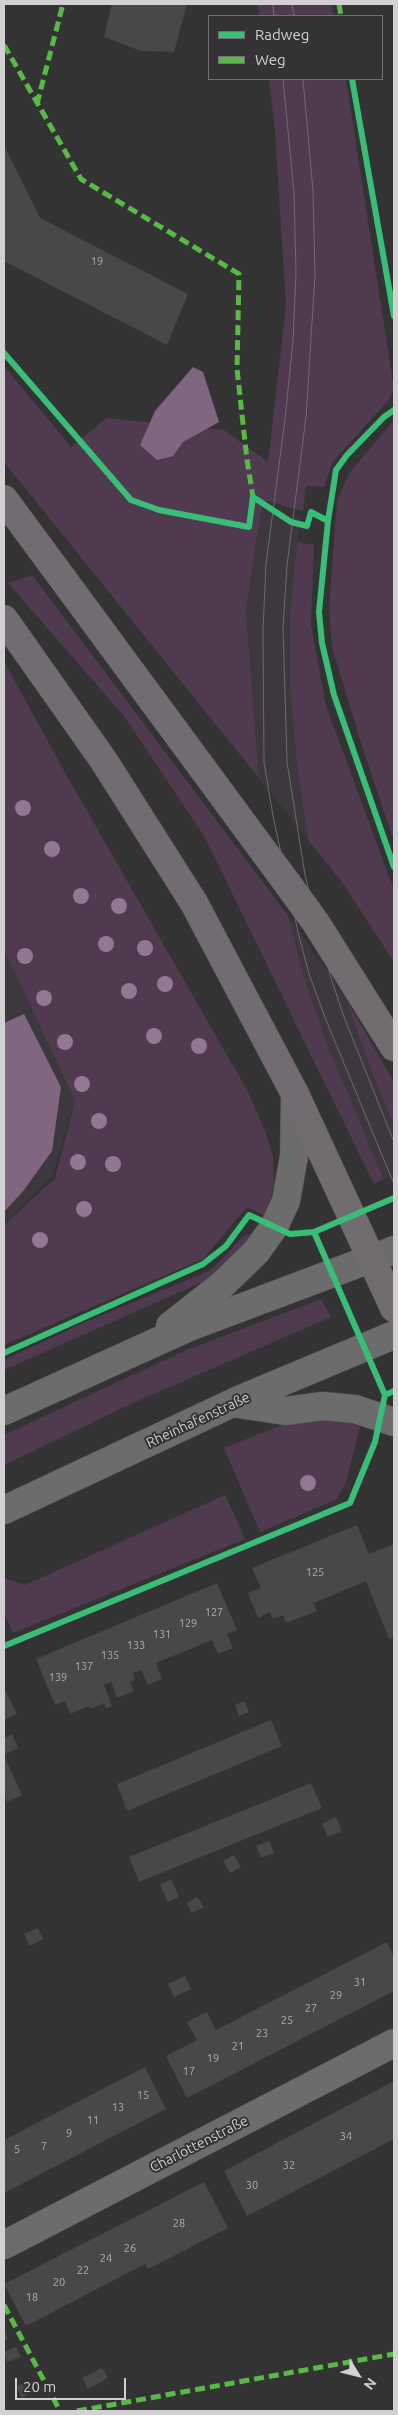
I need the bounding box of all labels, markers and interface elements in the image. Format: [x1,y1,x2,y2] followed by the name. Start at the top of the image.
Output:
[208,15,383,80] legend
[255,26,309,43] text: Radweg
[255,51,286,68] text: Weg
[91,254,103,268] house number: 19
[144,1389,252,1451] street label: Rheinhafenstraße
[306,1565,324,1579] house number: 125
[205,1605,223,1619] house number: 127
[179,1616,197,1630] house number: 129
[153,1627,171,1641] house number: 131
[127,1638,145,1652] house number: 133
[101,1648,119,1662] house number: 135
[75,1659,93,1673] house number: 137
[49,1670,67,1684] house number: 139
[354,1975,366,1989] house number: 31
[330,1988,342,2002] house number: 29
[305,2001,317,2015] house number: 27
[281,2013,293,2027] house number: 25
[256,2026,268,2040] house number: 23
[232,2039,244,2053] house number: 21
[207,2051,219,2065] house number: 19
[183,2064,195,2078] house number: 17
[137,2088,149,2102] house number: 15
[112,2100,124,2114] house number: 13
[147,2112,251,2176] street label: Charlottenstraße
[87,2113,99,2127] house number: 11
[66,2126,72,2140] house number: 9
[340,2129,352,2143] house number: 34
[41,2139,47,2153] house number: 7
[14,2142,20,2156] house number: 5
[283,2158,295,2172] house number: 32
[246,2178,258,2192] house number: 30
[173,2216,185,2230] house number: 28
[124,2241,136,2255] house number: 26
[100,2251,112,2265] house number: 24
[77,2263,89,2277] house number: 22
[53,2275,65,2289] house number: 20
[26,2290,38,2304] house number: 18
[333,2350,383,2400] north arrow
[18,2368,129,2400] scale bar
[361,2375,380,2393] text: N
[23,2378,56,2395] text: 20 m

